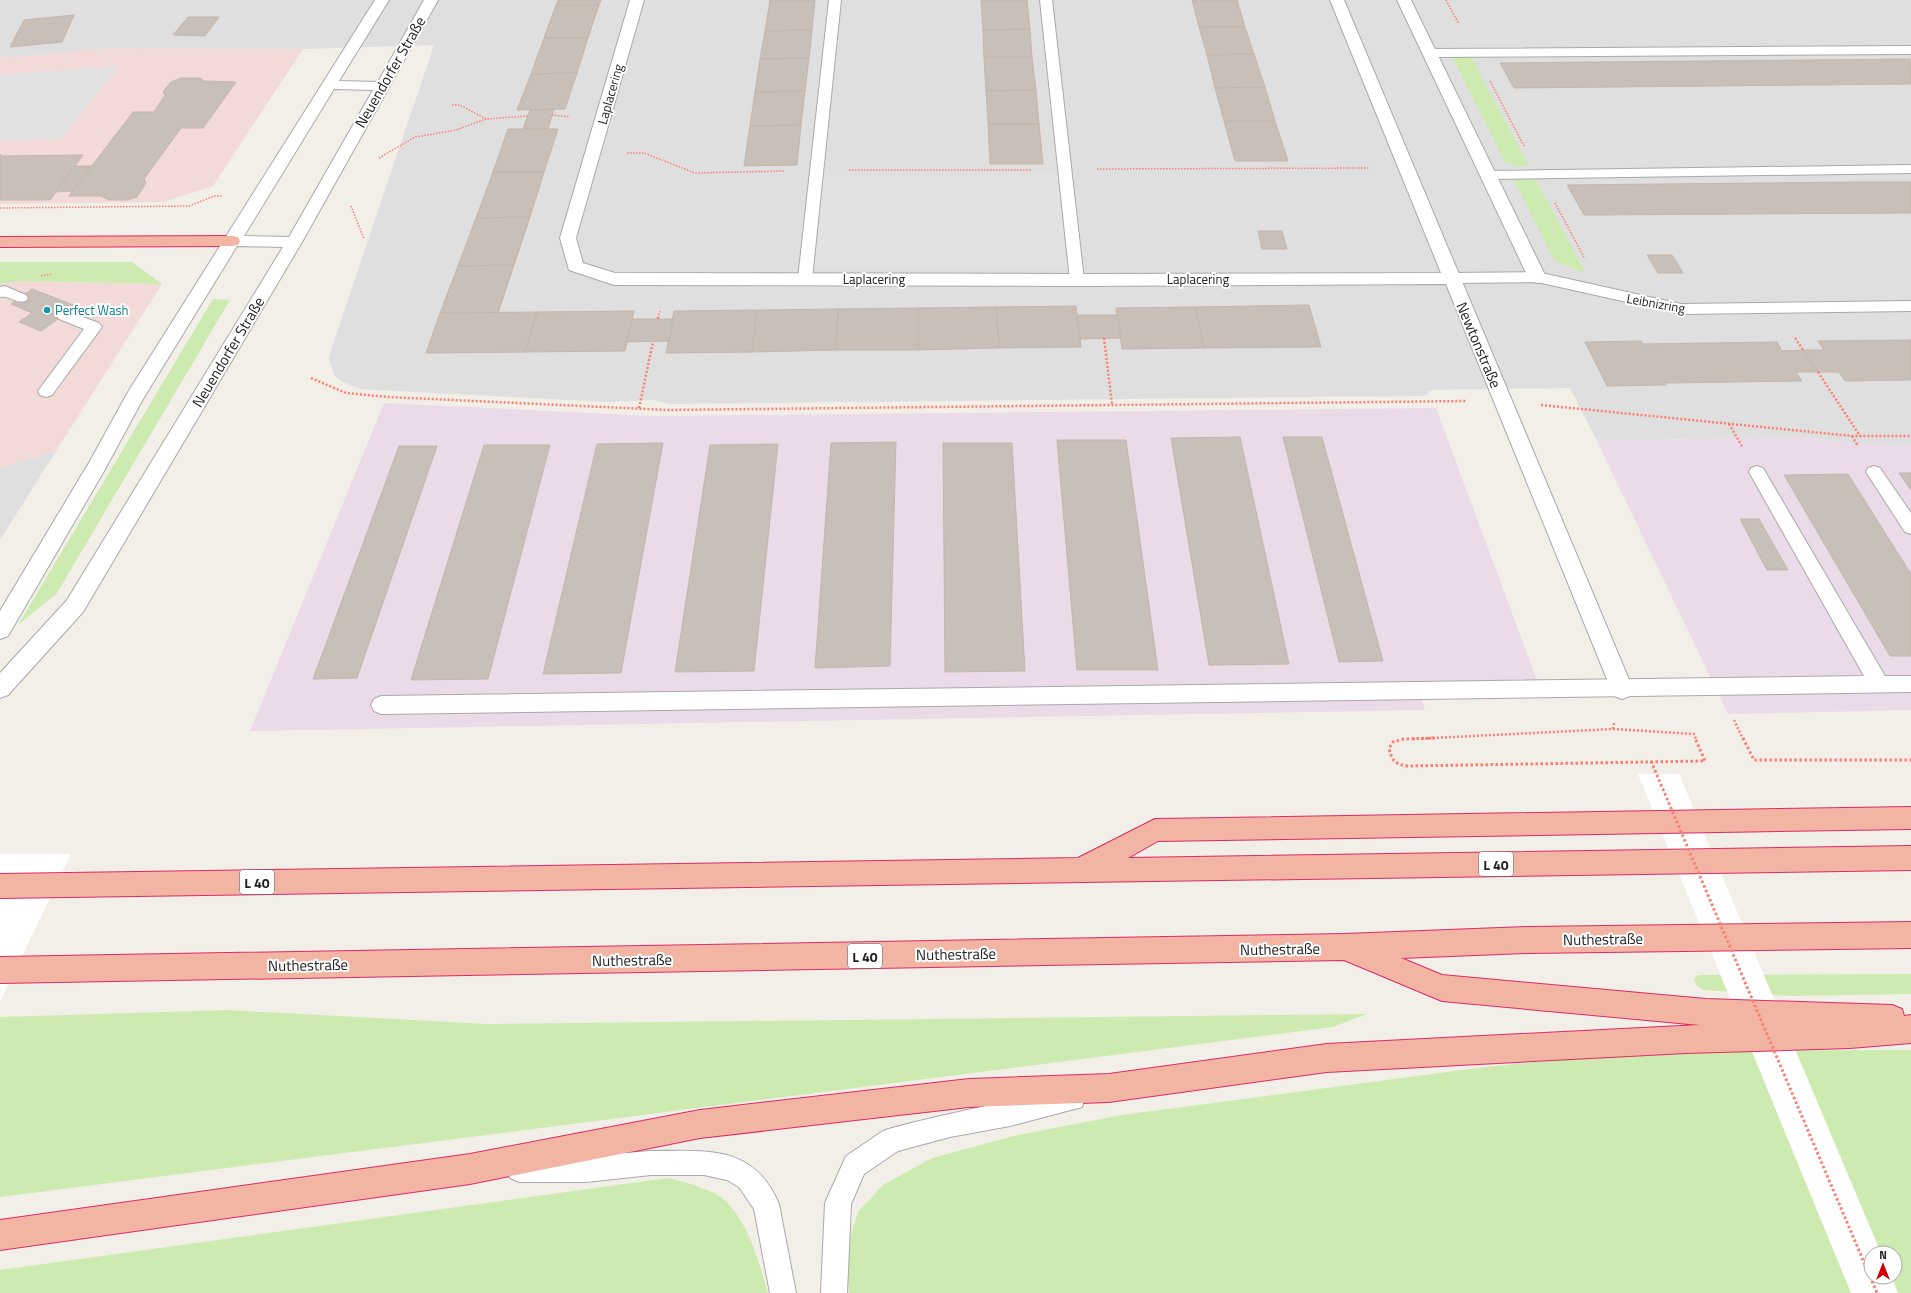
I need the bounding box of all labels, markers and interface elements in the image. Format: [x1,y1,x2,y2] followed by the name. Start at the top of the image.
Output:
[349,12,431,132] street label: Neuendorfer Straße
[592,61,628,127] street label: Laplacering
[843,269,905,289] street label: Laplacering
[1167,269,1229,289] street label: Laplacering
[1625,288,1687,318] street label: Leibnizring
[186,292,270,412] street label: Neuendorfer Straße
[1451,298,1507,392] street label: Newtonstraße
[55,300,128,320] place label: Perfect Wash
[42,305,52,315] marker: Perfect Wash
[1479,852,1513,876] road number: L 40
[240,870,274,894] road number: L 40
[1563,927,1643,951] street label: Nuthestraße
[1240,937,1320,961] street label: Nuthestraße
[916,942,996,966] street label: Nuthestraße
[848,944,882,968] road number: L 40
[592,948,672,972] street label: Nuthestraße
[268,953,348,977] street label: Nuthestraße
[1863,1245,1903,1285] north arrow
[1879,1247,1887,1263] text: N

